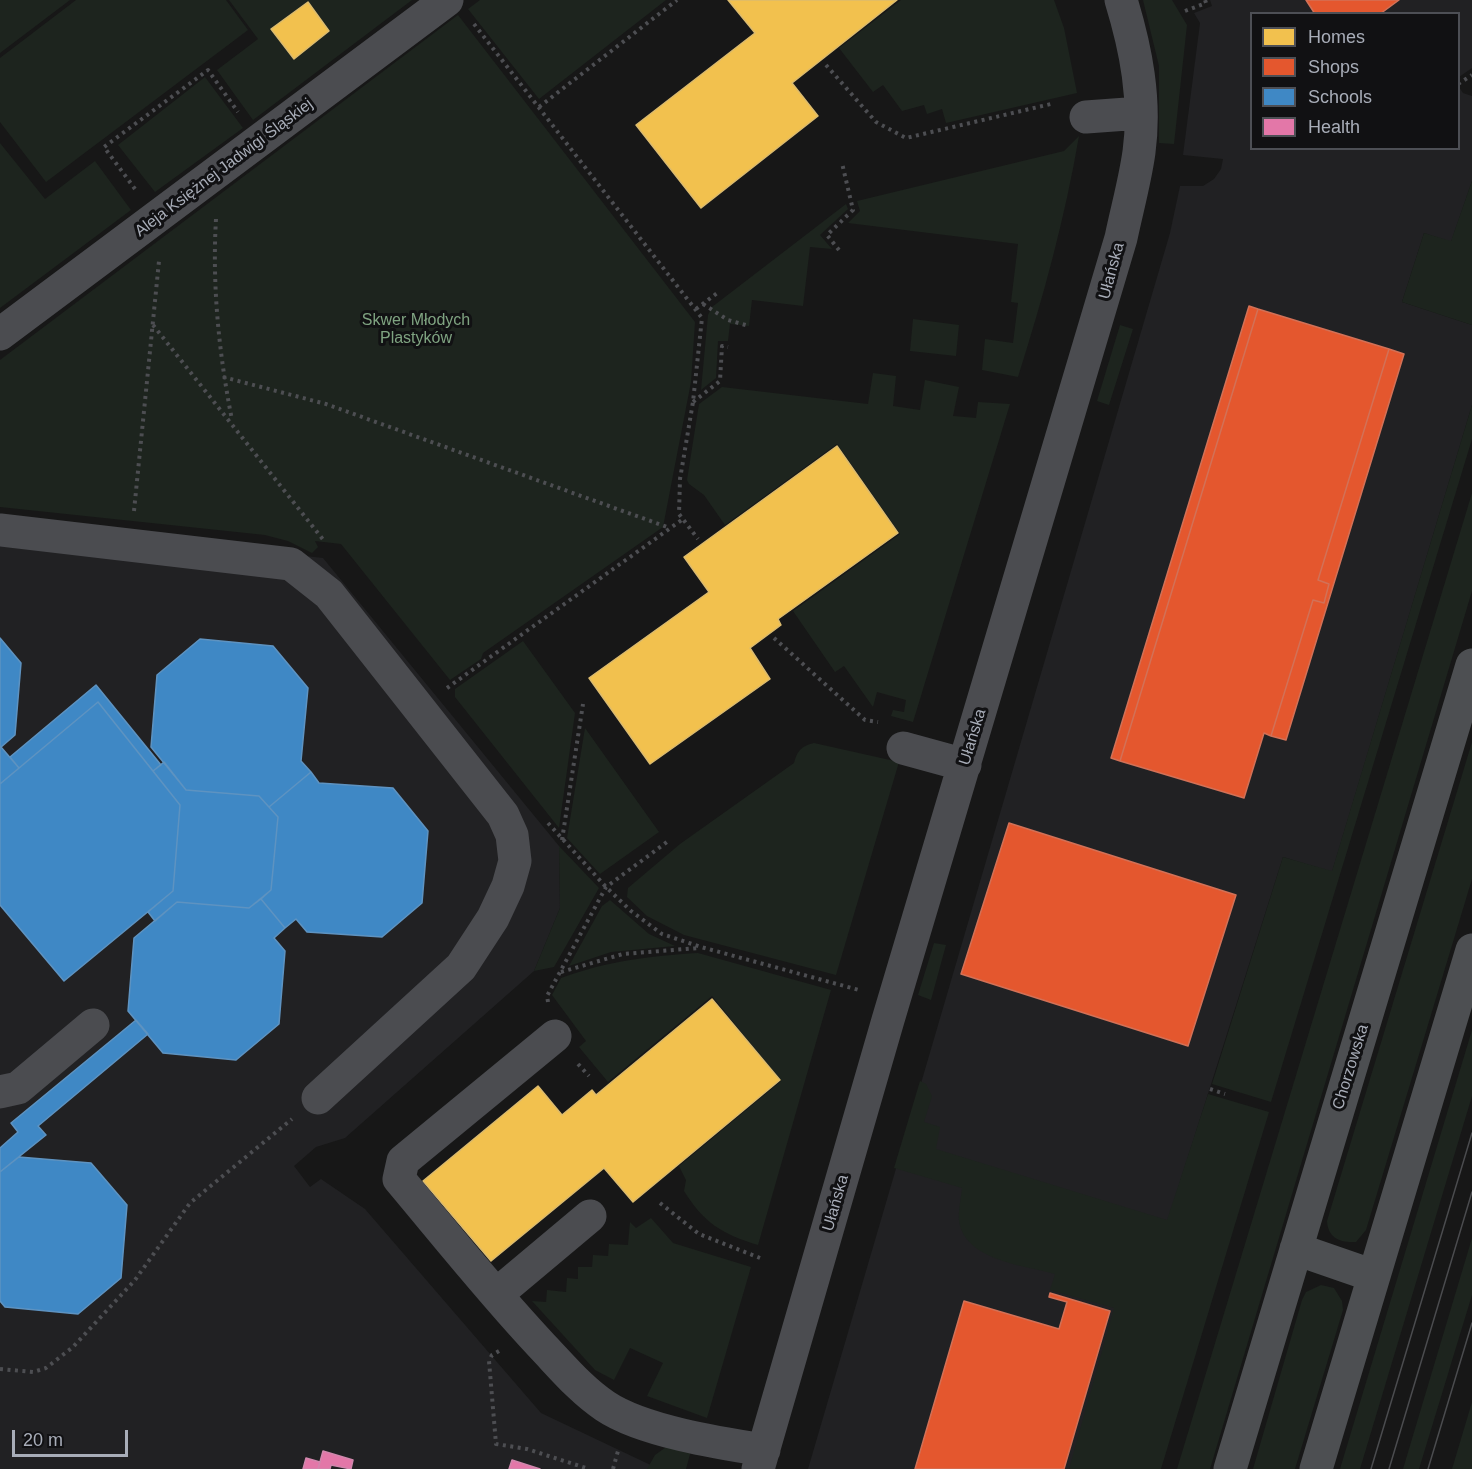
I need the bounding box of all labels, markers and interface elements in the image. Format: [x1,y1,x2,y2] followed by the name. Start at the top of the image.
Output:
[1250,12,1460,150] legend
[1308,27,1365,47] text: Homes
[1308,57,1359,77] text: Shops
[1308,87,1372,107] text: Schools
[131,95,317,241] street label: Aleja Księżnej Jadwigi Śląskiej
[1308,117,1360,137] text: Health
[1095,241,1129,301] street label: Ułańska
[362,311,470,349] park label: Skwer Młodych Plastyków
[955,707,991,767] street label: Ułańska
[1329,1022,1373,1112] street label: Chorzowska
[819,1173,853,1233] street label: Ułańska
[15,1418,130,1456] scale bar
[23,1430,63,1450] text: 20 m

